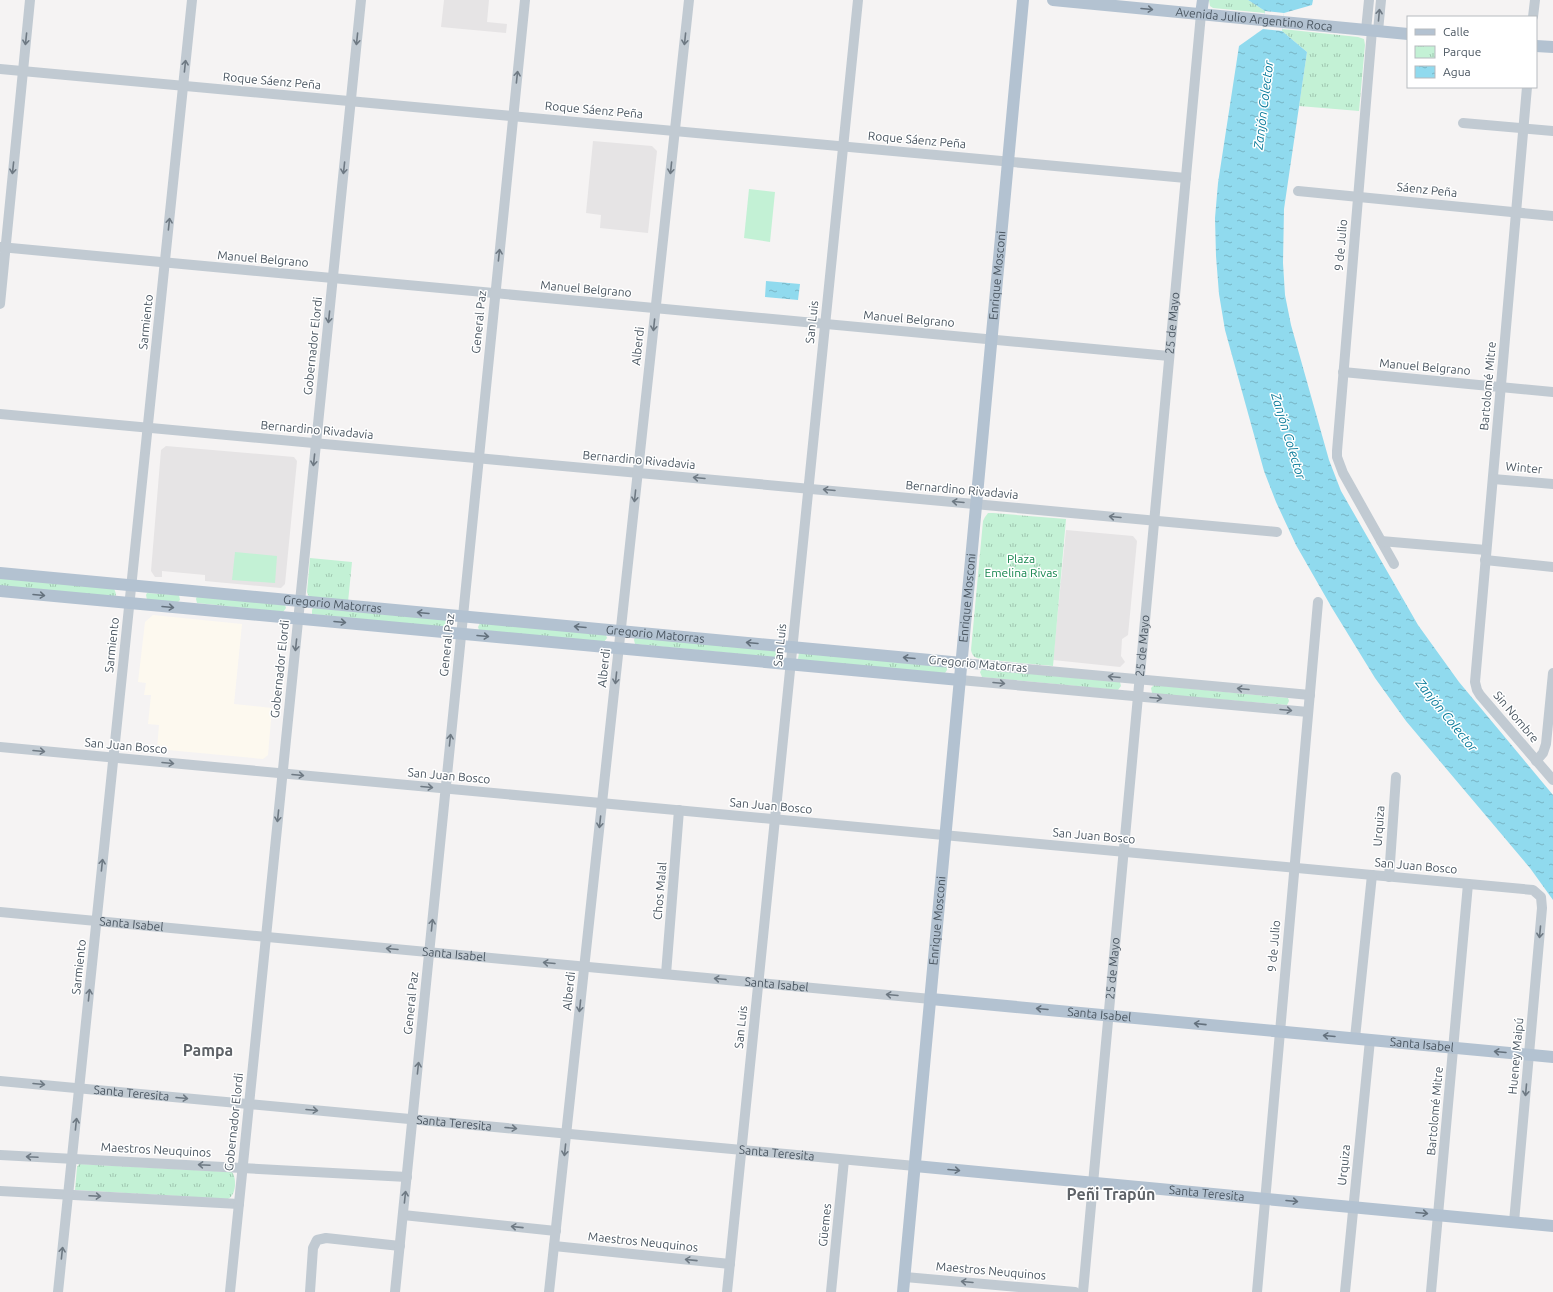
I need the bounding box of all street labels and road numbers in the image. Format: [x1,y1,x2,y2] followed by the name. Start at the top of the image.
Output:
[1175,5,1333,33] street label: Avenida Julio Argentino Roca
[222,70,322,91] street label: Roque Sáenz Peña
[544,99,644,120] street label: Roque Sáenz Peña
[867,129,967,150] street label: Roque Sáenz Peña
[1396,180,1458,199] street label: Sáenz Peña
[1332,219,1349,271] street label: 9 de Julio
[986,230,1008,320] street label: Enrique Mosconi
[217,248,309,269] street label: Manuel Belgrano
[540,278,632,299] street label: Manuel Belgrano
[469,289,488,354] street label: General Paz
[1163,292,1181,355] street label: 25 de Mayo
[136,294,155,350] street label: Sarmiento
[301,296,324,396] street label: Gobernador Elordi
[803,300,820,344] street label: San Luis
[863,308,955,329] street label: Manuel Belgrano
[629,326,646,366] street label: Alberdi
[1477,341,1498,431] street label: Bartolomé Mitre
[1379,356,1471,377] street label: Manuel Belgrano
[260,418,374,441] street label: Bernardino Rivadavia
[582,448,696,471] street label: Bernardino Rivadavia
[1505,459,1543,476] street label: Winter
[905,478,1019,501] street label: Bernardino Rivadavia
[956,553,978,643] street label: Enrique Mosconi
[283,593,383,615] street label: Gregorio Matorras
[437,612,456,677] street label: General Paz
[1133,614,1151,677] street label: 25 de Mayo
[102,617,121,673] street label: Sarmiento
[268,619,291,719] street label: Gobernador Elordi
[605,623,705,645] street label: Gregorio Matorras
[771,623,788,667] street label: San Luis
[595,648,612,688] street label: Alberdi
[928,653,1028,674] street label: Gregorio Matorras
[1491,688,1542,745] street label: Sin Nombre
[84,735,168,756] street label: San Juan Bosco
[407,765,491,786] street label: San Juan Bosco
[729,795,813,816] street label: San Juan Bosco
[1371,805,1386,847] street label: Urquiza
[1052,825,1136,846] street label: San Juan Bosco
[1374,855,1458,876] street label: San Juan Bosco
[650,861,669,921] street label: Chos Malal
[926,875,948,966] street label: Enrique Mosconi
[99,914,164,933] street label: Santa Isabel
[1265,920,1282,972] street label: 9 de Julio
[1103,937,1122,1000] street label: 25 de Mayo
[69,939,88,995] street label: Sarmiento
[421,944,487,963] street label: Santa Isabel
[401,970,420,1035] street label: General Paz
[560,971,577,1011] street label: Alberdi
[744,975,809,994] street label: Santa Isabel
[732,1005,749,1049] street label: San Luis
[1067,1005,1132,1024] street label: Santa Isabel
[1506,1017,1525,1095] street label: Hueney Maipú
[1389,1035,1455,1054] street label: Santa Isabel
[1424,1066,1445,1156] street label: Bartolomé Mitre
[222,1072,245,1172] street label: Gobernador Elordi
[93,1083,170,1103] street label: Santa Teresita
[416,1113,492,1133] street label: Santa Teresita
[100,1140,212,1159] street label: Maestros Neuquinos
[738,1143,815,1163] street label: Santa Teresita
[1335,1144,1352,1186] street label: Urquiza
[1168,1183,1245,1203] street label: Santa Teresita
[816,1203,833,1247] street label: Güemes
[587,1229,699,1254] street label: Maestros Neuquinos
[935,1259,1047,1282] street label: Maestros Neuquinos

